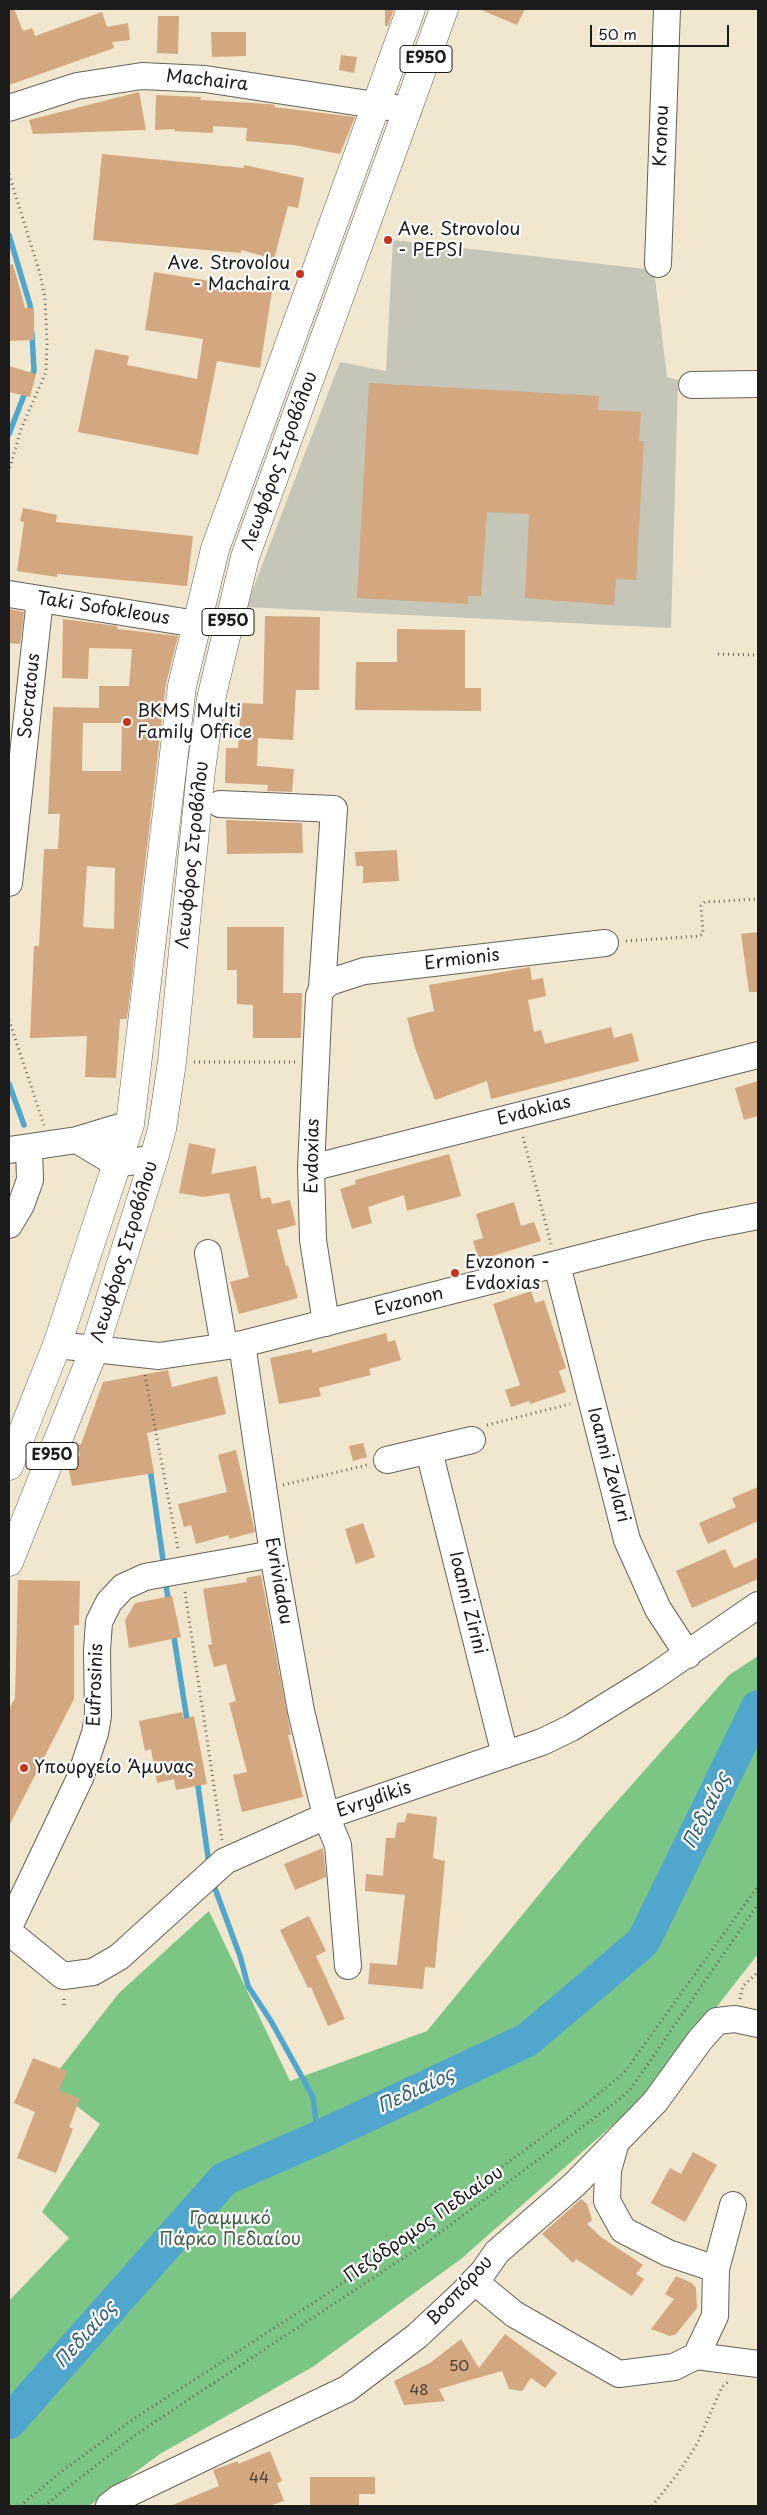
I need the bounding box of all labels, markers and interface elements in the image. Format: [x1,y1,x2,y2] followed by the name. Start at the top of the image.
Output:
[592,15,731,47] scale bar
[598,22,637,45] text: 50 m
[400,46,452,72] road number: E950
[165,66,249,96] street label: Machaira
[650,105,674,167] street label: Kronou
[398,219,520,262] place label: Ave. Strovolou - PEPSI
[382,234,394,246] marker: Ave. Strovolou - PEPSI
[168,253,290,296] place label: Ave. Strovolou - Machaira
[294,268,306,280] marker: Ave. Strovolou - Machaira
[238,369,322,553] street label: Λεωφόρος Στροβόλου
[35,588,171,630] street label: Taki Sofokleous
[202,608,254,636] road number: E950
[15,652,45,740] street label: Socratous
[137,701,252,744] place label: BKMS Multi Family Office
[121,716,133,728] marker: BKMS Multi Family Office
[172,760,214,950] street label: Λεωφόρος Στροβόλου
[423,945,501,975] street label: Ermionis
[495,1091,573,1131] street label: Evdokias
[302,1118,324,1194] street label: Evdoxias
[87,1159,163,1345] street label: Λεωφόρος Στροβόλου
[465,1252,550,1294] place label: Evzonon - Evdoxias
[449,1267,461,1279] marker: Evzonon - Evdoxias
[372,1283,446,1321] street label: Evzonon
[582,1405,634,1525] street label: Ioanni Zevlari
[26,1442,78,1470] road number: E950
[260,1536,296,1626] street label: Evriviadou
[444,1549,490,1657] street label: Ioanni Zirini
[84,1643,108,1727] street label: Eufrosinis
[34,1757,194,1779] place label: Υπουργείο Άμυνας
[18,1762,30,1774] marker: Υπουργείο Άμυνας
[679,1769,735,1853] water label: Πεδιαίος
[334,1777,414,1823] street label: Evrydikis
[374,2063,458,2119] water label: Πεδιαίος
[340,2162,508,2288] street label: Πεζόδρομος Πεδιαίου
[159,2208,301,2250] park label: Γραμμικό Πάρκο Πεδιαίου
[422,2252,498,2330] street label: Βοσπόρου
[50,2297,122,2373] water label: Πεδιαίος
[449,2358,469,2376] house number: 50
[409,2382,429,2400] house number: 48
[249,2470,269,2488] house number: 44

